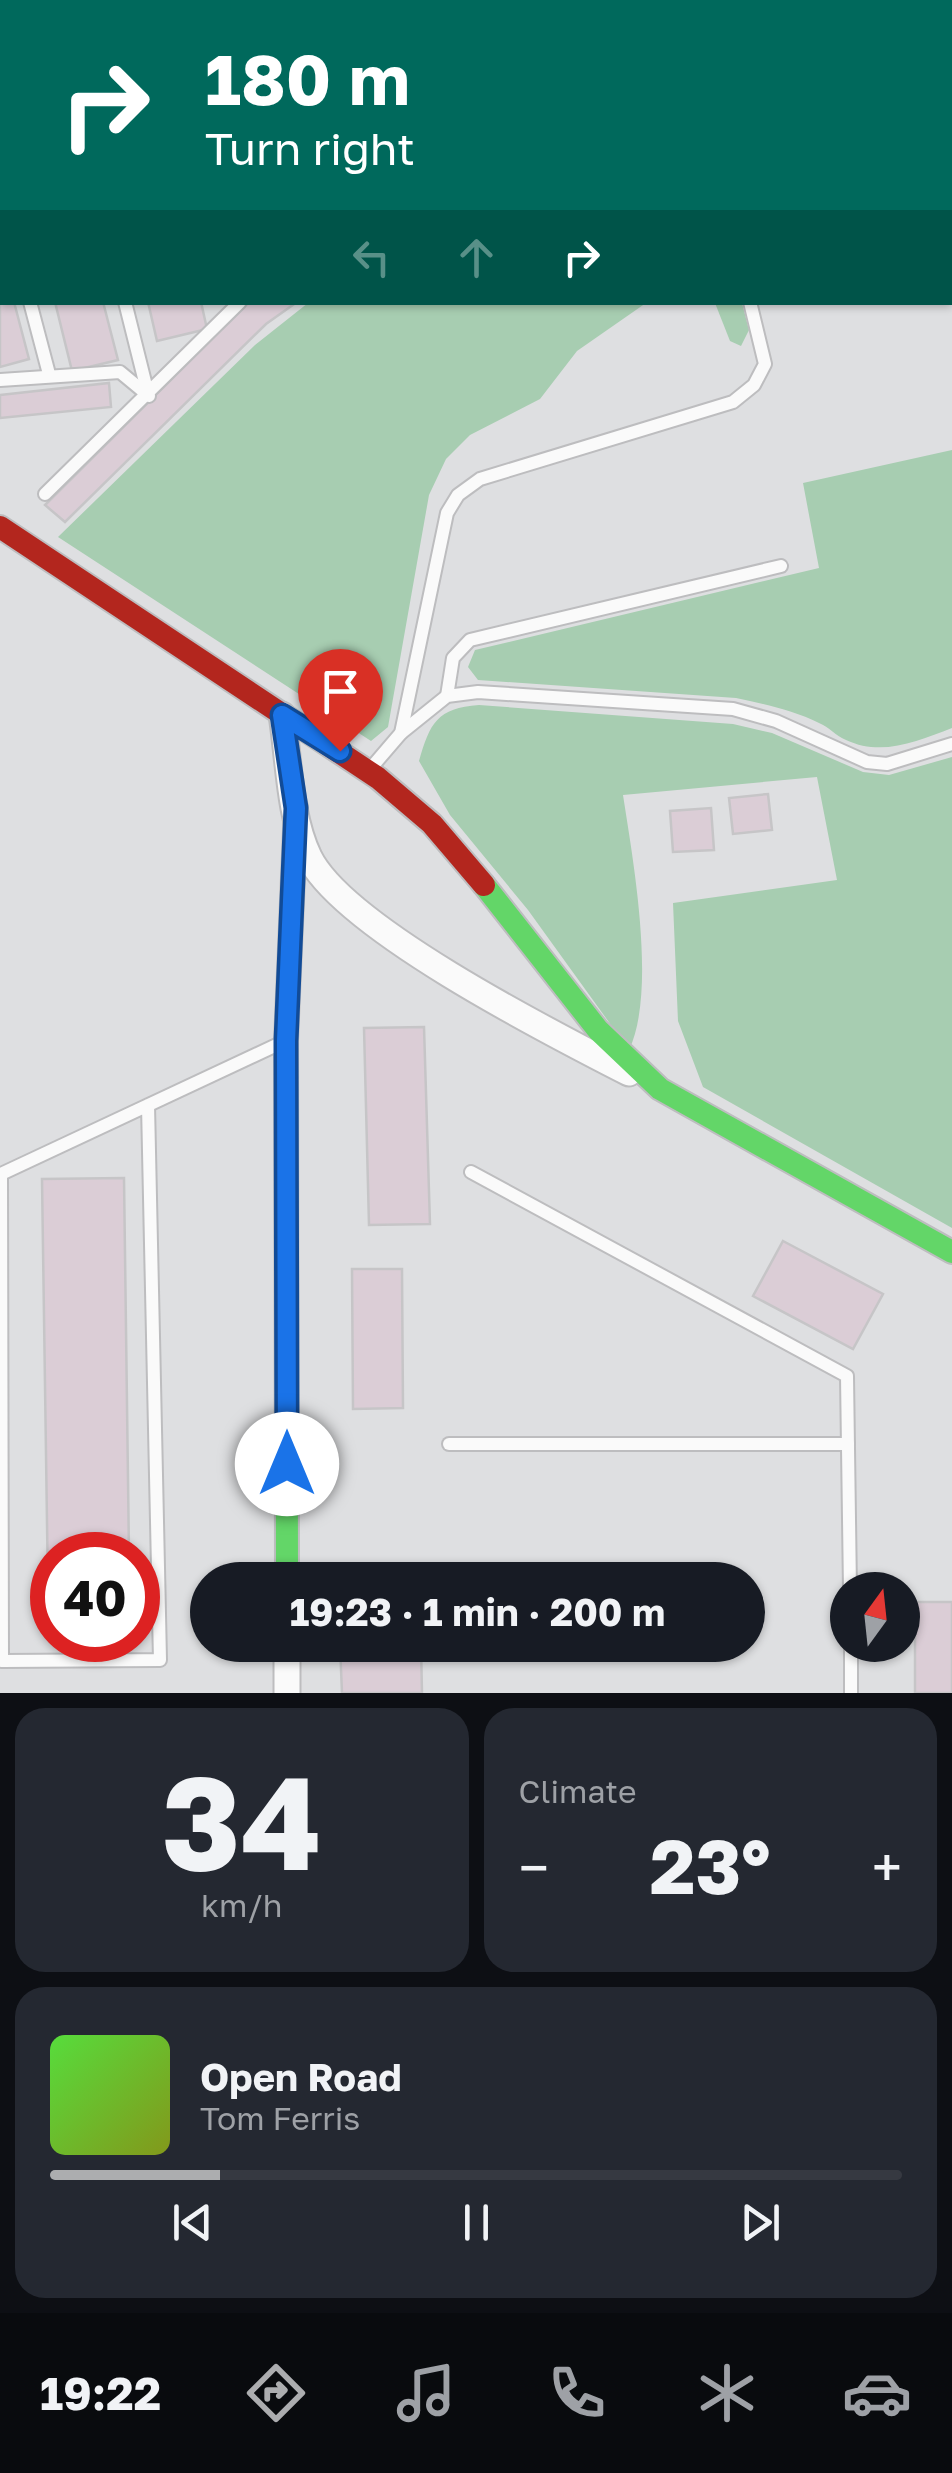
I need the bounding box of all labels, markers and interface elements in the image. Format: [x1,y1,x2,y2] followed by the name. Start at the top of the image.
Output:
[205,36,410,120] text: 180 m
[40,40,170,170] icon: right
[205,121,415,175] text: Turn right
[344,230,399,285] icon: left
[449,230,504,285] icon: ahead
[554,230,609,285] icon: right
[298,649,383,752] pin
[313,664,368,719] icon: arrive
[235,1412,339,1516] position arrow
[30,1532,160,1662] speed limit sign: 40
[830,1572,920,1662] north arrow
[830,1572,920,1662] map controls
[290,1589,665,1634] text: 19:23 · 1 min · 200 m
[161,1743,322,1899] text: 34
[519,1772,637,1810] text: Climate
[650,1820,771,1911] text: 23°
[519,1834,549,1900] text: −
[872,1834,902,1900] text: +
[201,1886,282,1924] text: km/h
[200,2054,402,2099] text: Open Road
[200,2099,360,2137] text: Tom Ferris
[165,2195,220,2250] icon: previous
[449,2195,504,2250] icon: pause
[733,2195,788,2250] icon: next
[241,2358,311,2428] icon: directions
[391,2358,461,2428] icon: music
[542,2358,612,2428] icon: phone
[692,2358,762,2428] icon: climate
[842,2358,912,2428] icon: car
[40,2366,161,2420] text: 19:22

